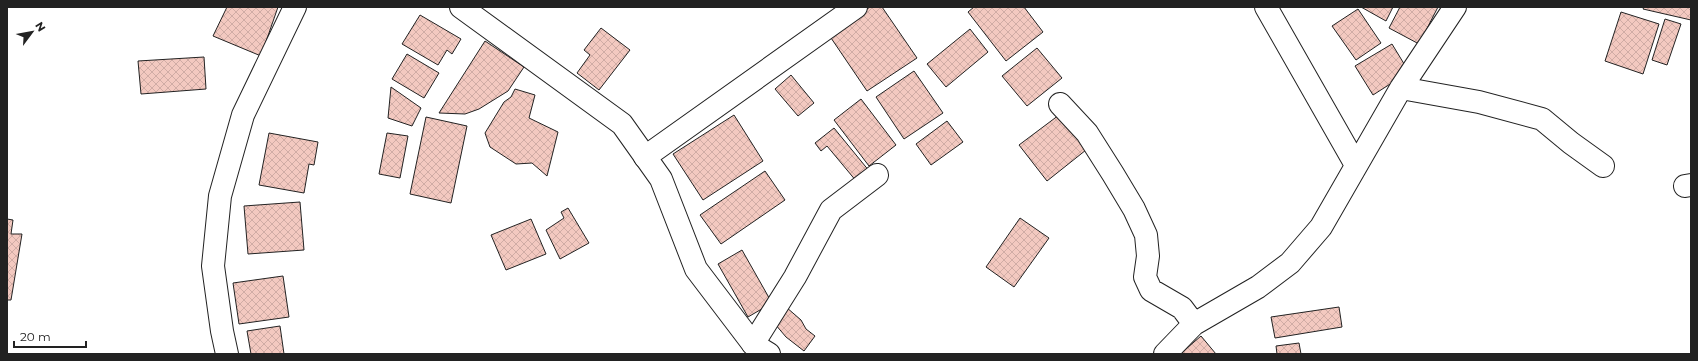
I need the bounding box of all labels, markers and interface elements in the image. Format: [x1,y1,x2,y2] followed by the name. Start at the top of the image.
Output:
[12,12,52,52] north arrow
[32,19,49,34] text: N
[14,323,86,349] scale bar
[20,329,51,344] text: 20 m

